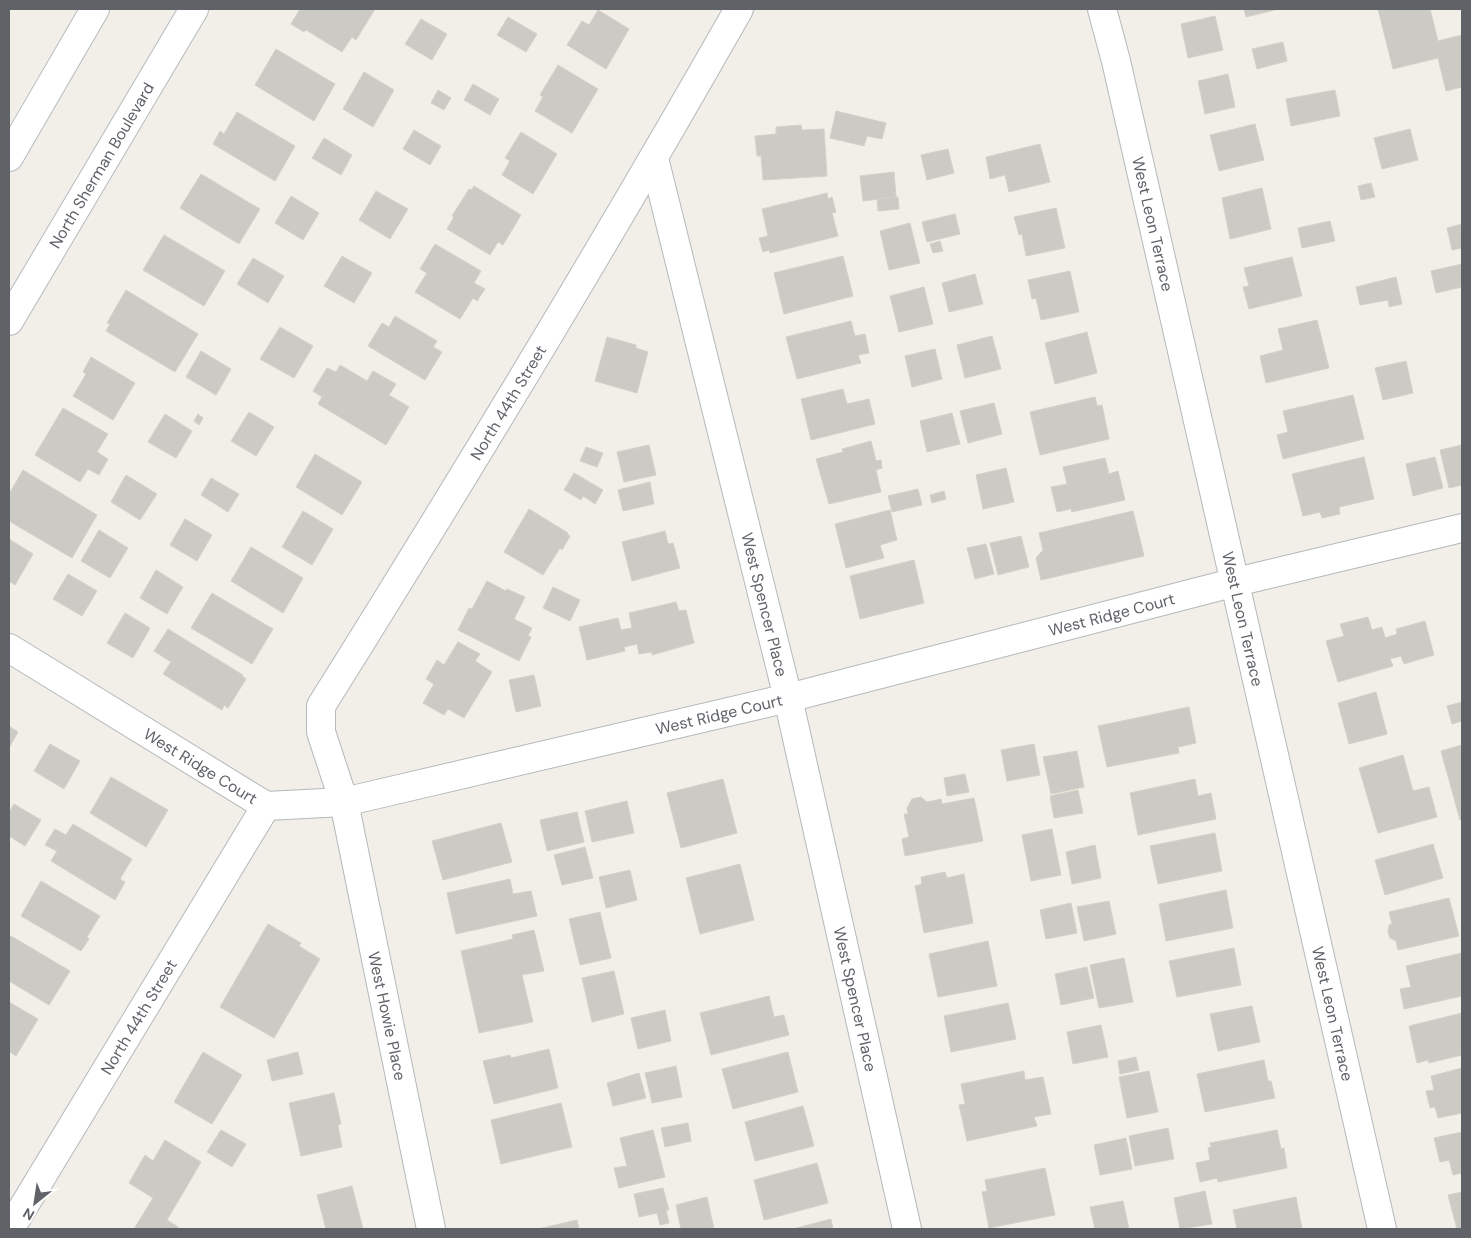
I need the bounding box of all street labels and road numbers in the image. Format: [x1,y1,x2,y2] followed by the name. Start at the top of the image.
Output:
[44,79,159,252] street label: North Sherman Boulevard
[1128,155,1179,293] street label: West Leon Terrace
[465,341,551,464] street label: North 44th Street
[737,530,793,679] street label: West Spencer Place
[1218,549,1269,688] street label: West Leon Terrace
[1046,588,1177,641] street label: West Ridge Court
[654,689,785,739] street label: West Ridge Court
[140,723,261,809] street label: West Ridge Court
[829,925,882,1074] street label: West Spencer Place
[1307,944,1358,1083] street label: West Leon Terrace
[363,950,411,1082] street label: West Howie Place
[96,955,181,1078] street label: North 44th Street

